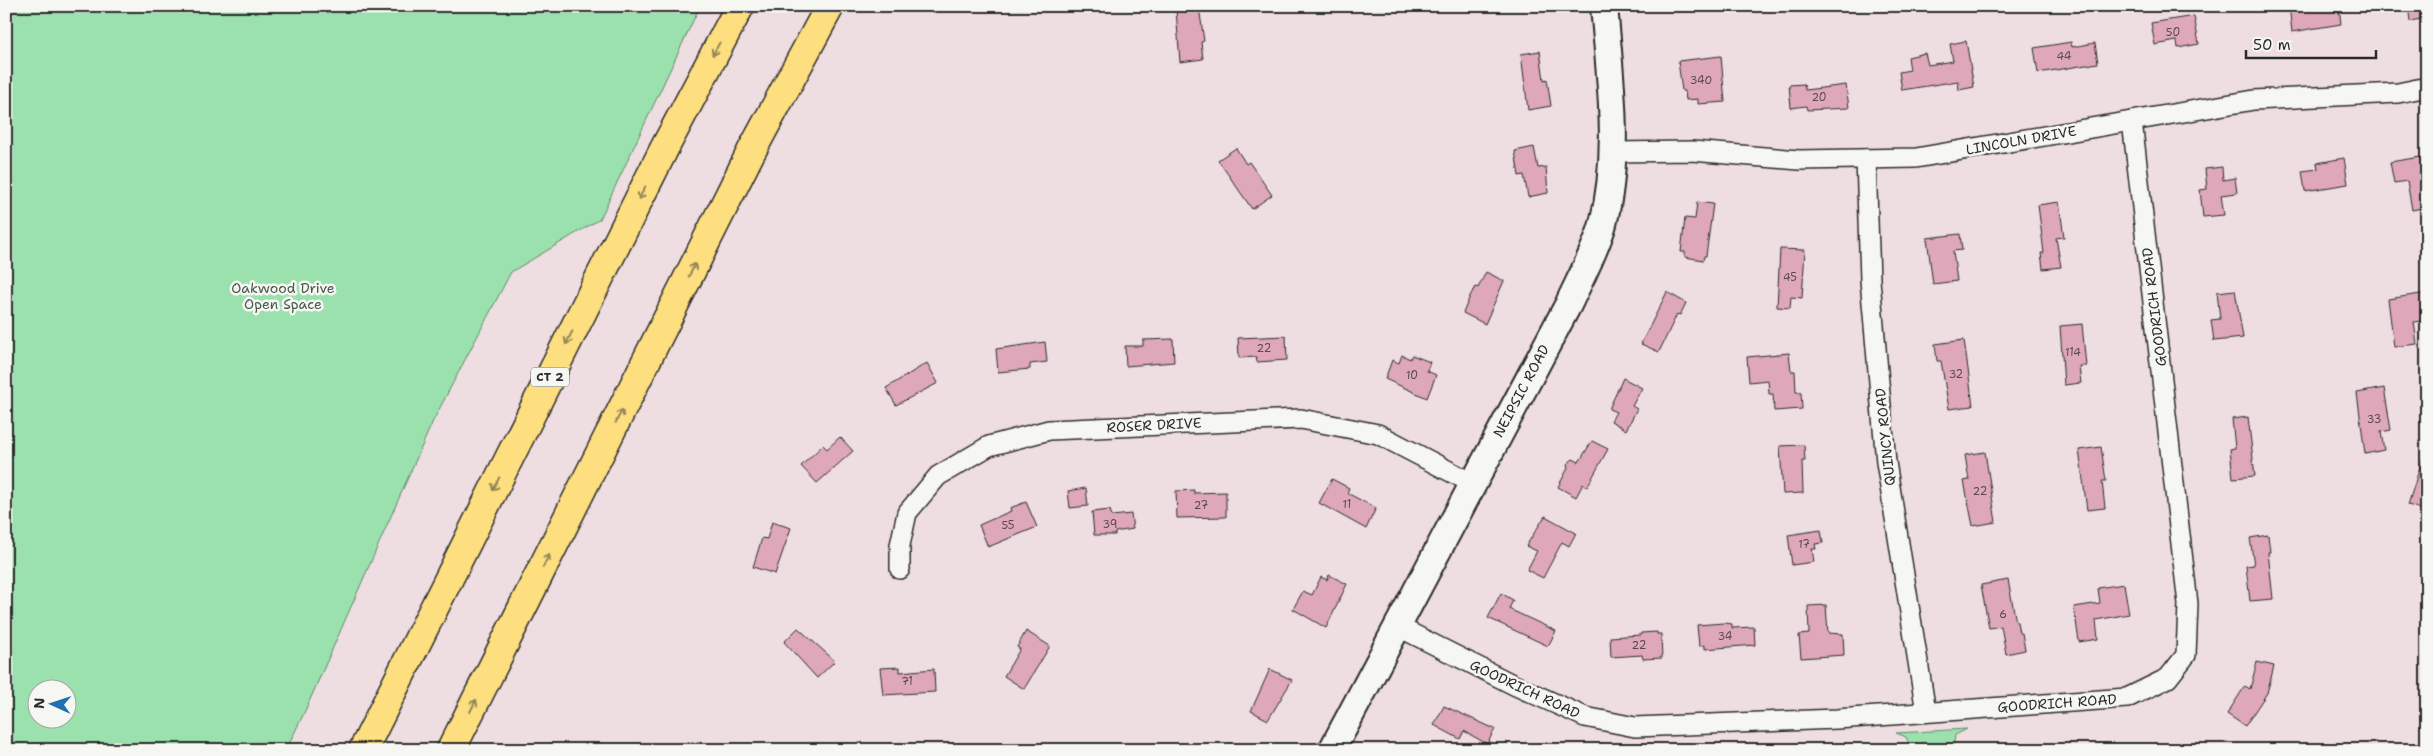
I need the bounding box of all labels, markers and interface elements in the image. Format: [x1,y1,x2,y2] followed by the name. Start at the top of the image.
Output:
[2166,25,2180,40] house number: 50
[2246,28,2376,60] scale bar
[2253,35,2291,55] text: 50 m
[711,41,721,56] one-way arrow
[2056,49,2072,64] house number: 44
[1690,73,1712,88] house number: 340
[1811,90,1827,105] house number: 20
[1964,121,2078,159] street label: LINCOLN DRIVE
[637,185,646,200] one-way arrow
[2138,247,2170,367] street label: GOODRICH ROAD
[687,263,697,278] one-way arrow
[1783,270,1797,285] house number: 45
[231,279,335,313] park label: Oakwood Drive Open Space
[564,331,574,346] one-way arrow
[1257,341,1271,356] house number: 22
[1489,342,1553,440] street label: NEIPSIC ROAD
[2065,345,2081,360] house number: 114
[1949,367,1963,382] house number: 32
[531,368,569,387] road number: CT 2
[1406,368,1418,383] house number: 10
[1871,387,1899,487] street label: QUINCY ROAD
[615,409,624,424] one-way arrow
[2367,412,2381,427] house number: 33
[1106,414,1202,436] street label: ROSER DRIVE
[491,476,500,491] one-way arrow
[1973,484,1987,499] house number: 22
[1343,497,1351,512] house number: 11
[1194,498,1209,513] house number: 27
[1103,517,1117,532] house number: 39
[1001,518,1015,533] house number: 55
[1798,537,1810,552] house number: 17
[542,554,551,569] one-way arrow
[1999,607,2007,622] house number: 6
[1718,629,1733,644] house number: 34
[1632,638,1646,653] house number: 22
[1467,656,1583,722] street label: GOODRICH ROAD
[901,674,913,689] house number: 71
[28,678,78,728] north arrow
[1997,690,2117,716] street label: GOODRICH ROAD
[30,697,48,709] text: N
[469,699,478,714] one-way arrow

